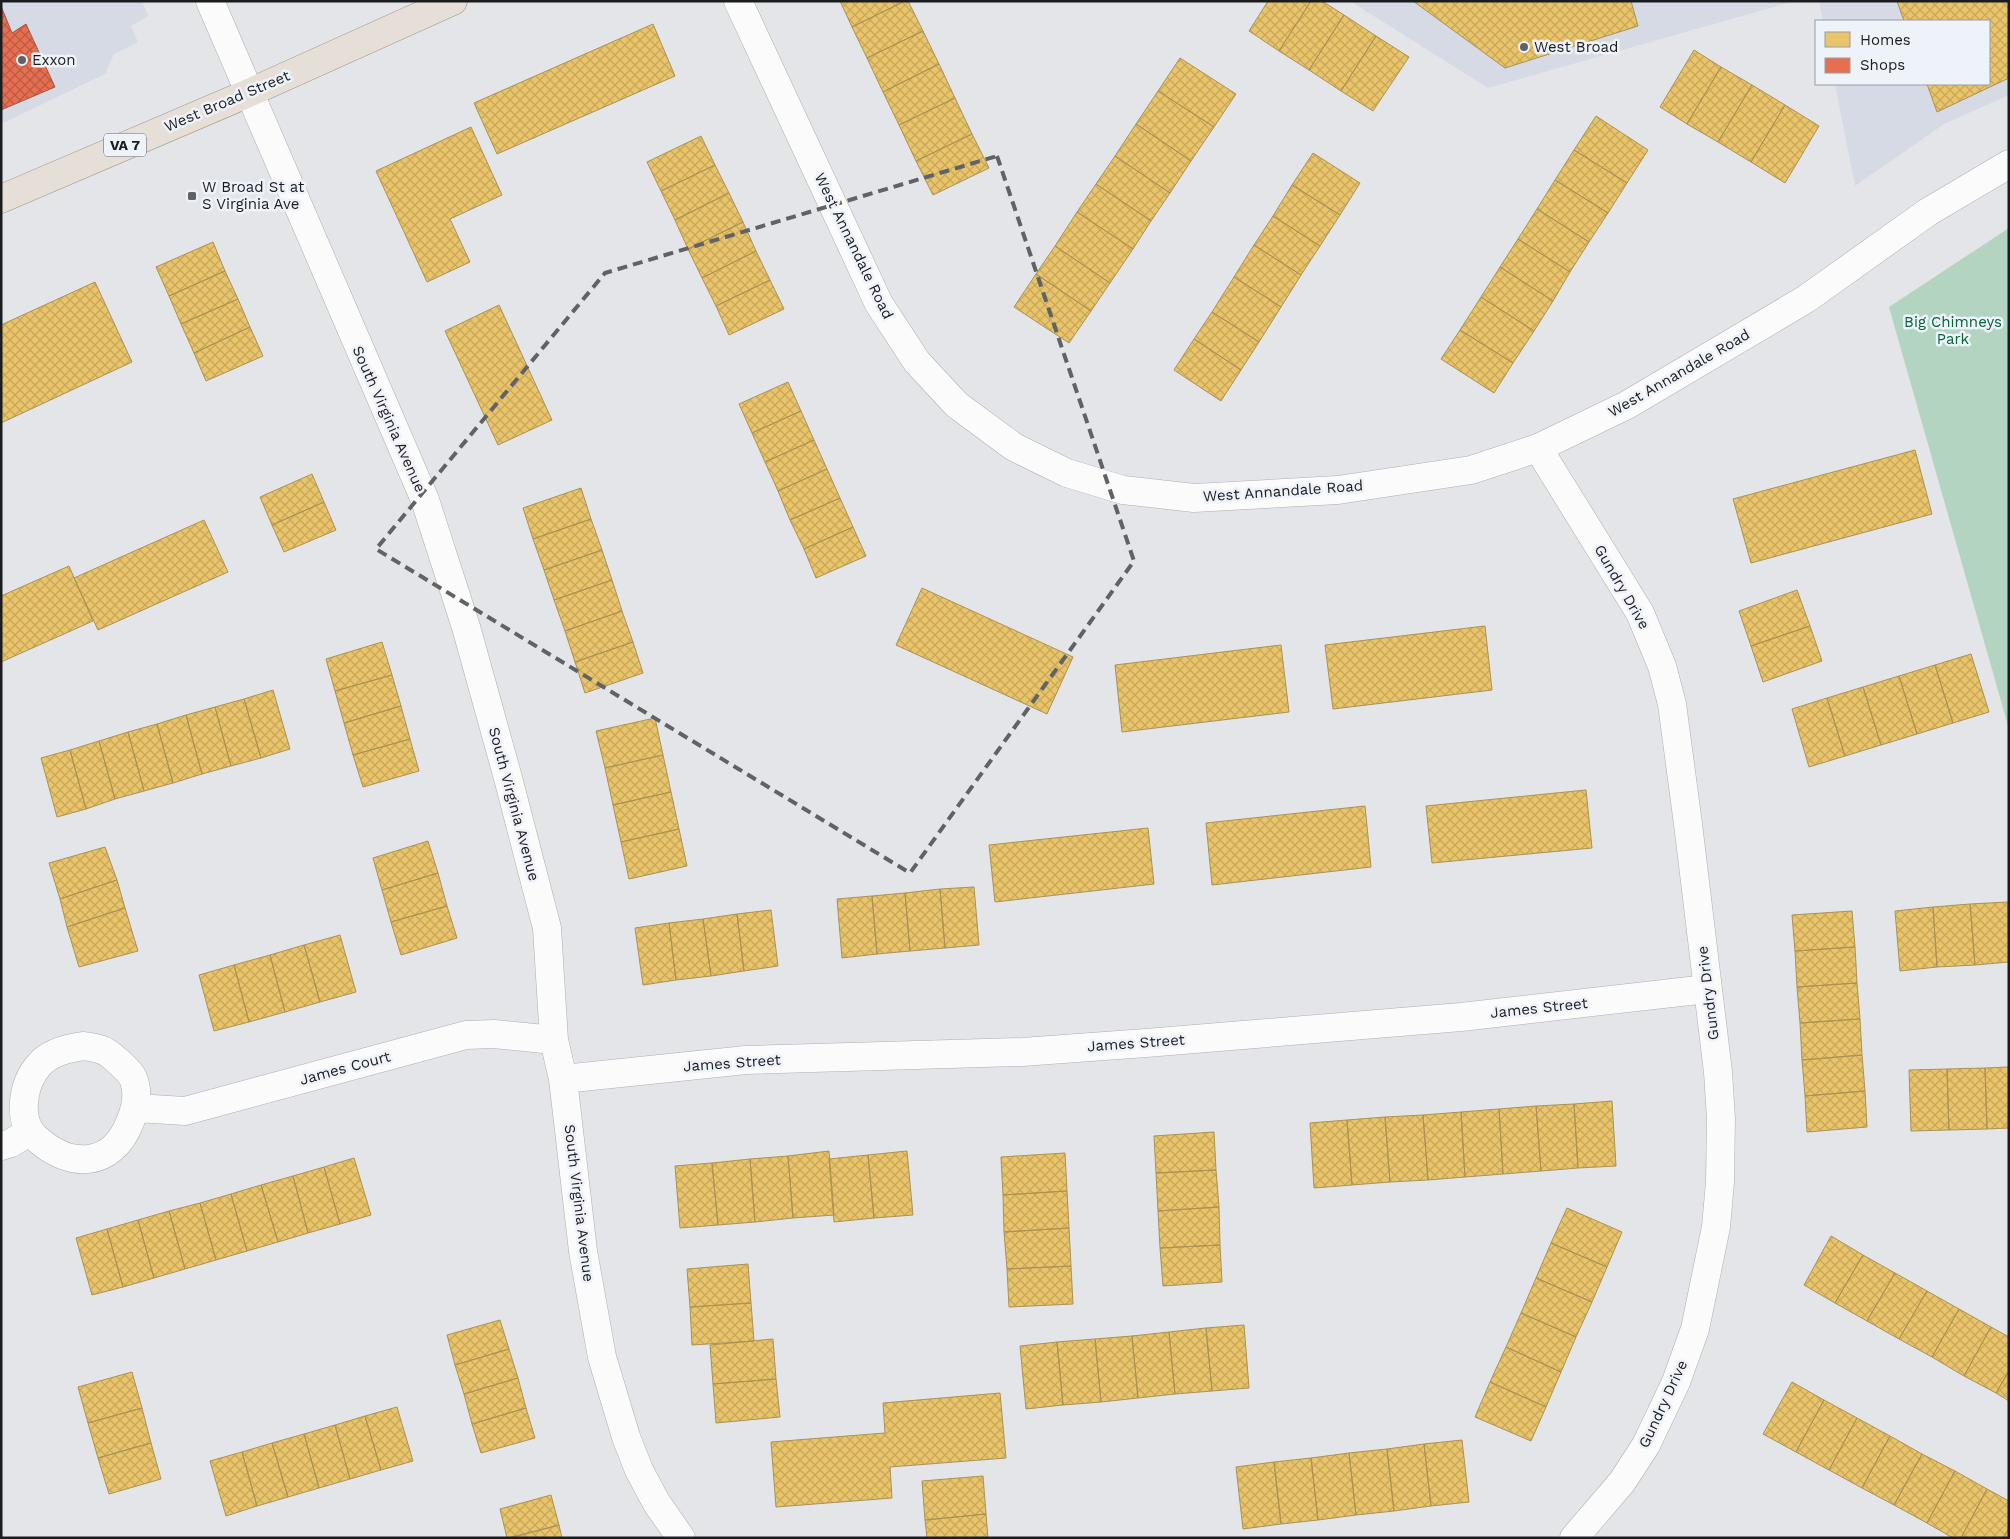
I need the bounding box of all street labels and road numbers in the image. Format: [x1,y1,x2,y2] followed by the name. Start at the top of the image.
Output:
[161,66,293,136] street label: West Broad Street
[104,134,146,156] road number: VA 7
[811,170,897,322] street label: West Annandale Road
[1605,325,1753,421] street label: West Annandale Road
[349,343,429,495] street label: South Virginia Avenue
[1202,476,1364,506] street label: West Annandale Road
[1591,541,1653,633] street label: Gundry Drive
[485,725,543,883] street label: South Virginia Avenue
[1693,945,1723,1041] street label: Gundry Drive
[1489,994,1589,1022] street label: James Street
[1087,1031,1186,1055] street label: James Street
[298,1047,393,1089] street label: James Court
[683,1051,782,1075] street label: James Street
[560,1123,598,1283] street label: South Virginia Avenue
[1635,1357,1691,1451] street label: Gundry Drive

